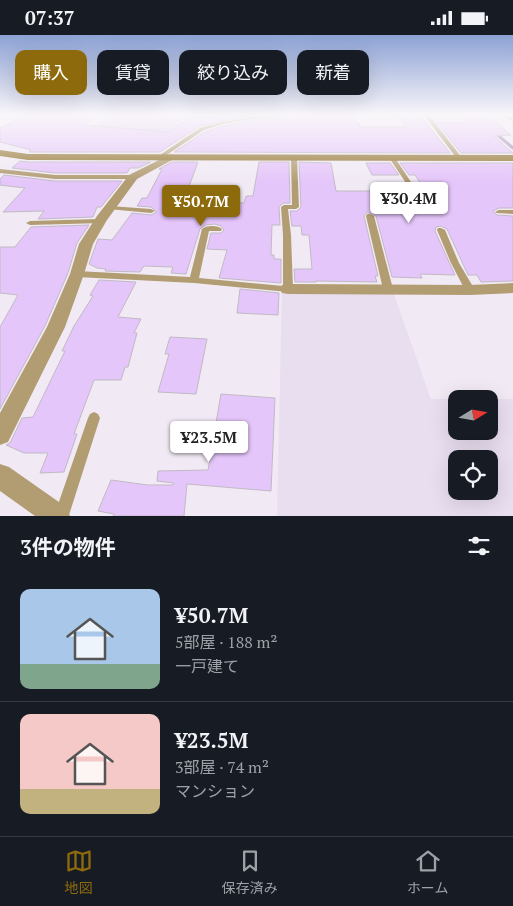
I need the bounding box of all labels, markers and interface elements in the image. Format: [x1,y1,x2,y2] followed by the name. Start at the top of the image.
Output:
[25,5,74,30] text: 07:37
[15,50,87,95] chip: 購入
[97,50,169,95] chip: 賃貸
[179,50,287,95] chip: 絞り込み
[297,50,369,95] chip: 新着
[368,181,450,224] pin: ¥30.4M
[160,185,242,227] pin: ¥50.7M
[381,187,437,209] text: ¥30.4M
[173,190,229,212] text: ¥50.7M
[448,390,498,440] north arrow
[448,390,498,500] map controls
[168,421,250,463] pin: ¥23.5M
[181,426,237,448] text: ¥23.5M
[448,450,498,500] button: locate
[465,532,493,560] icon: filters
[20,533,116,561] text: 3件の物件
[175,601,248,629] text: ¥50.7M
[60,609,120,669] icon: home
[175,631,277,653] text: 5部屋 · 188 m²
[175,655,239,677] text: 一戸建て
[175,726,248,754] text: ¥23.5M
[60,734,120,794] icon: home
[175,756,269,778] text: 3部屋 · 74 m²
[175,780,255,802] text: マンション
[65,847,93,897] tab: 地図
[222,847,278,897] tab: 保存済み
[407,847,448,897] tab: ホーム

